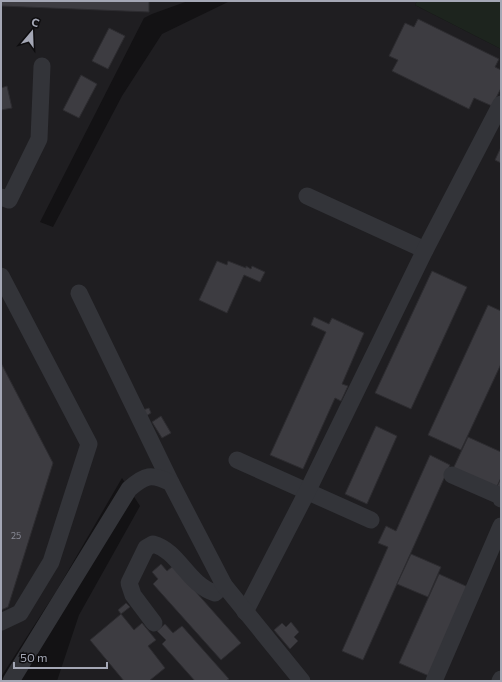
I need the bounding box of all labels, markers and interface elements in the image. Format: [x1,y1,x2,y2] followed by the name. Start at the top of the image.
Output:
[12,12,52,52] north arrow
[30,15,42,30] text: С
[11,530,21,541] house number: 25
[14,644,107,670] scale bar
[20,650,48,664] text: 50 m

